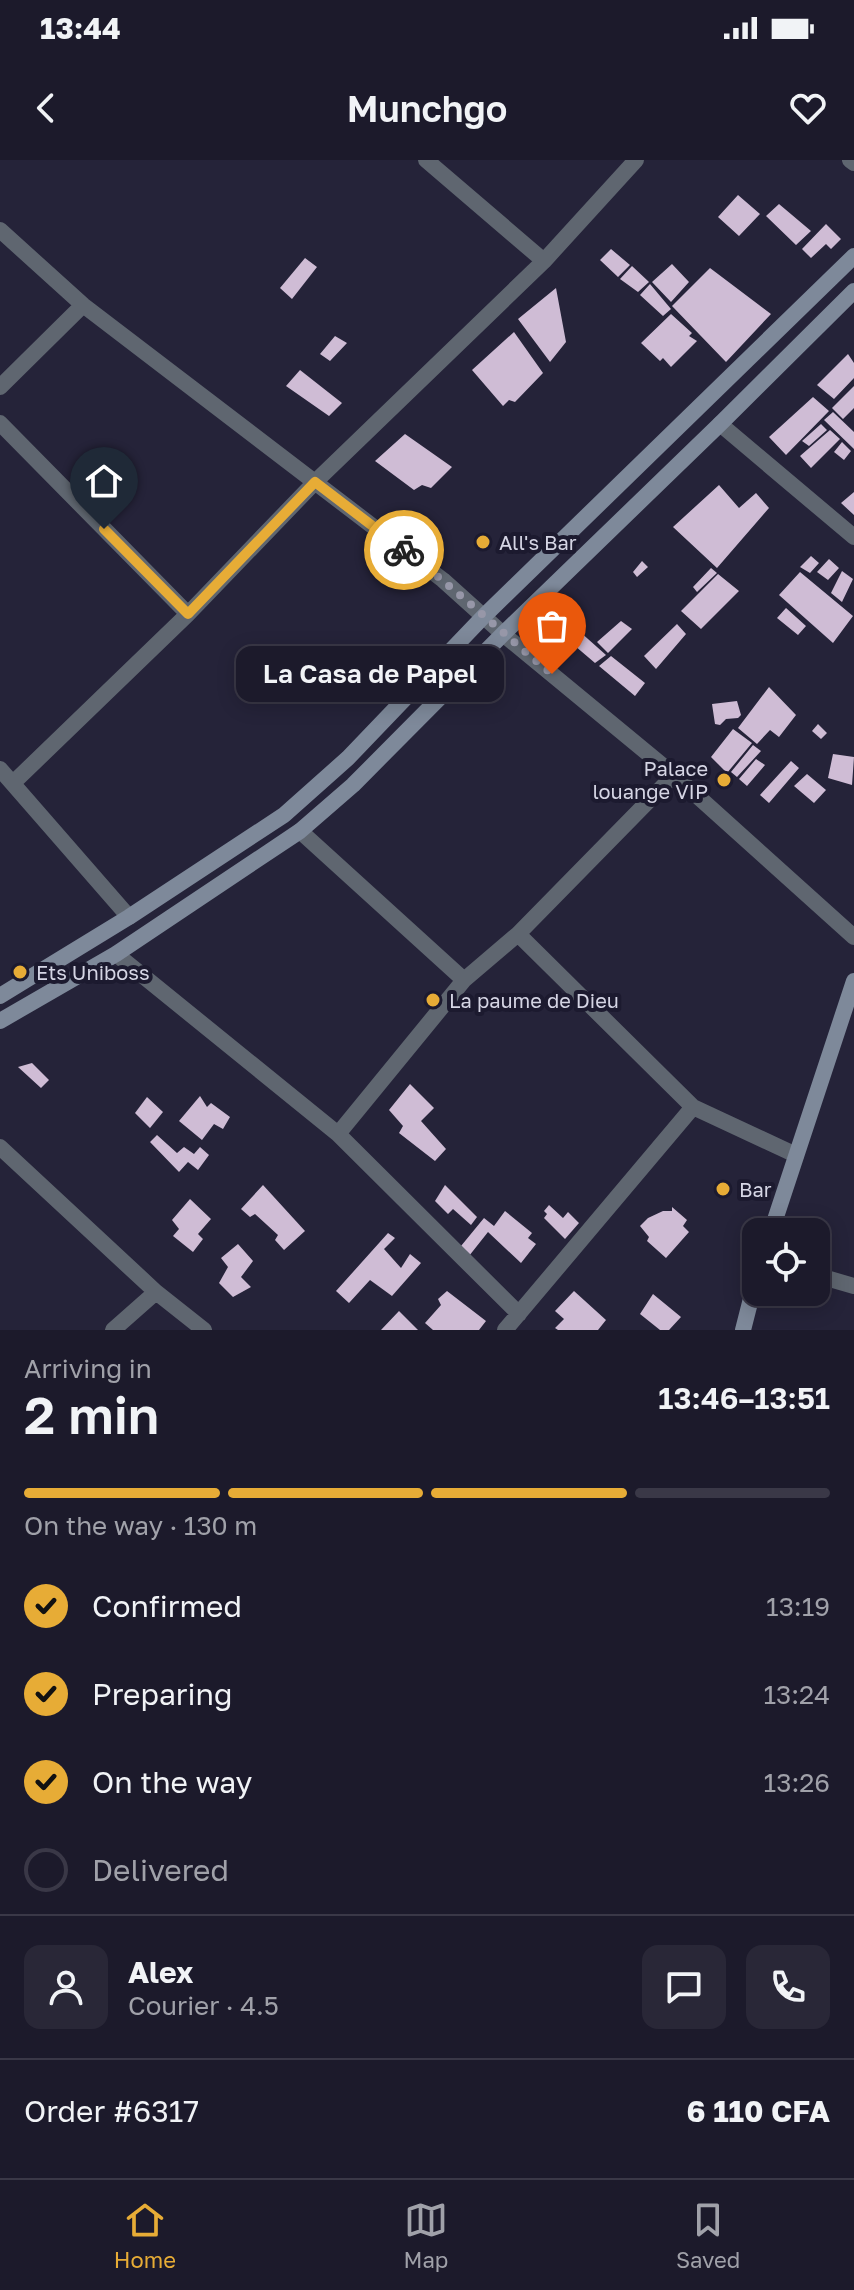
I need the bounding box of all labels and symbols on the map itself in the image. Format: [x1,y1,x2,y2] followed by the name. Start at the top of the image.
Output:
[70,447,138,529] pin
[364,510,444,590] courier
[499,530,577,554] place label: All's Bar
[474,533,492,551] marker: All's Bar
[518,592,586,674] pin
[236,646,504,702] callout: La Casa de Papel
[592,756,708,803] place label: Palace louange VIP
[715,771,733,789] marker: Palace louange VIP
[36,960,150,984] place label: Ets Uniboss
[11,963,29,981] marker: Ets Uniboss
[449,988,619,1012] place label: La paume de Dieu
[424,991,442,1009] marker: La paume de Dieu
[739,1177,772,1201] place label: Bar
[714,1180,732,1198] marker: Bar

